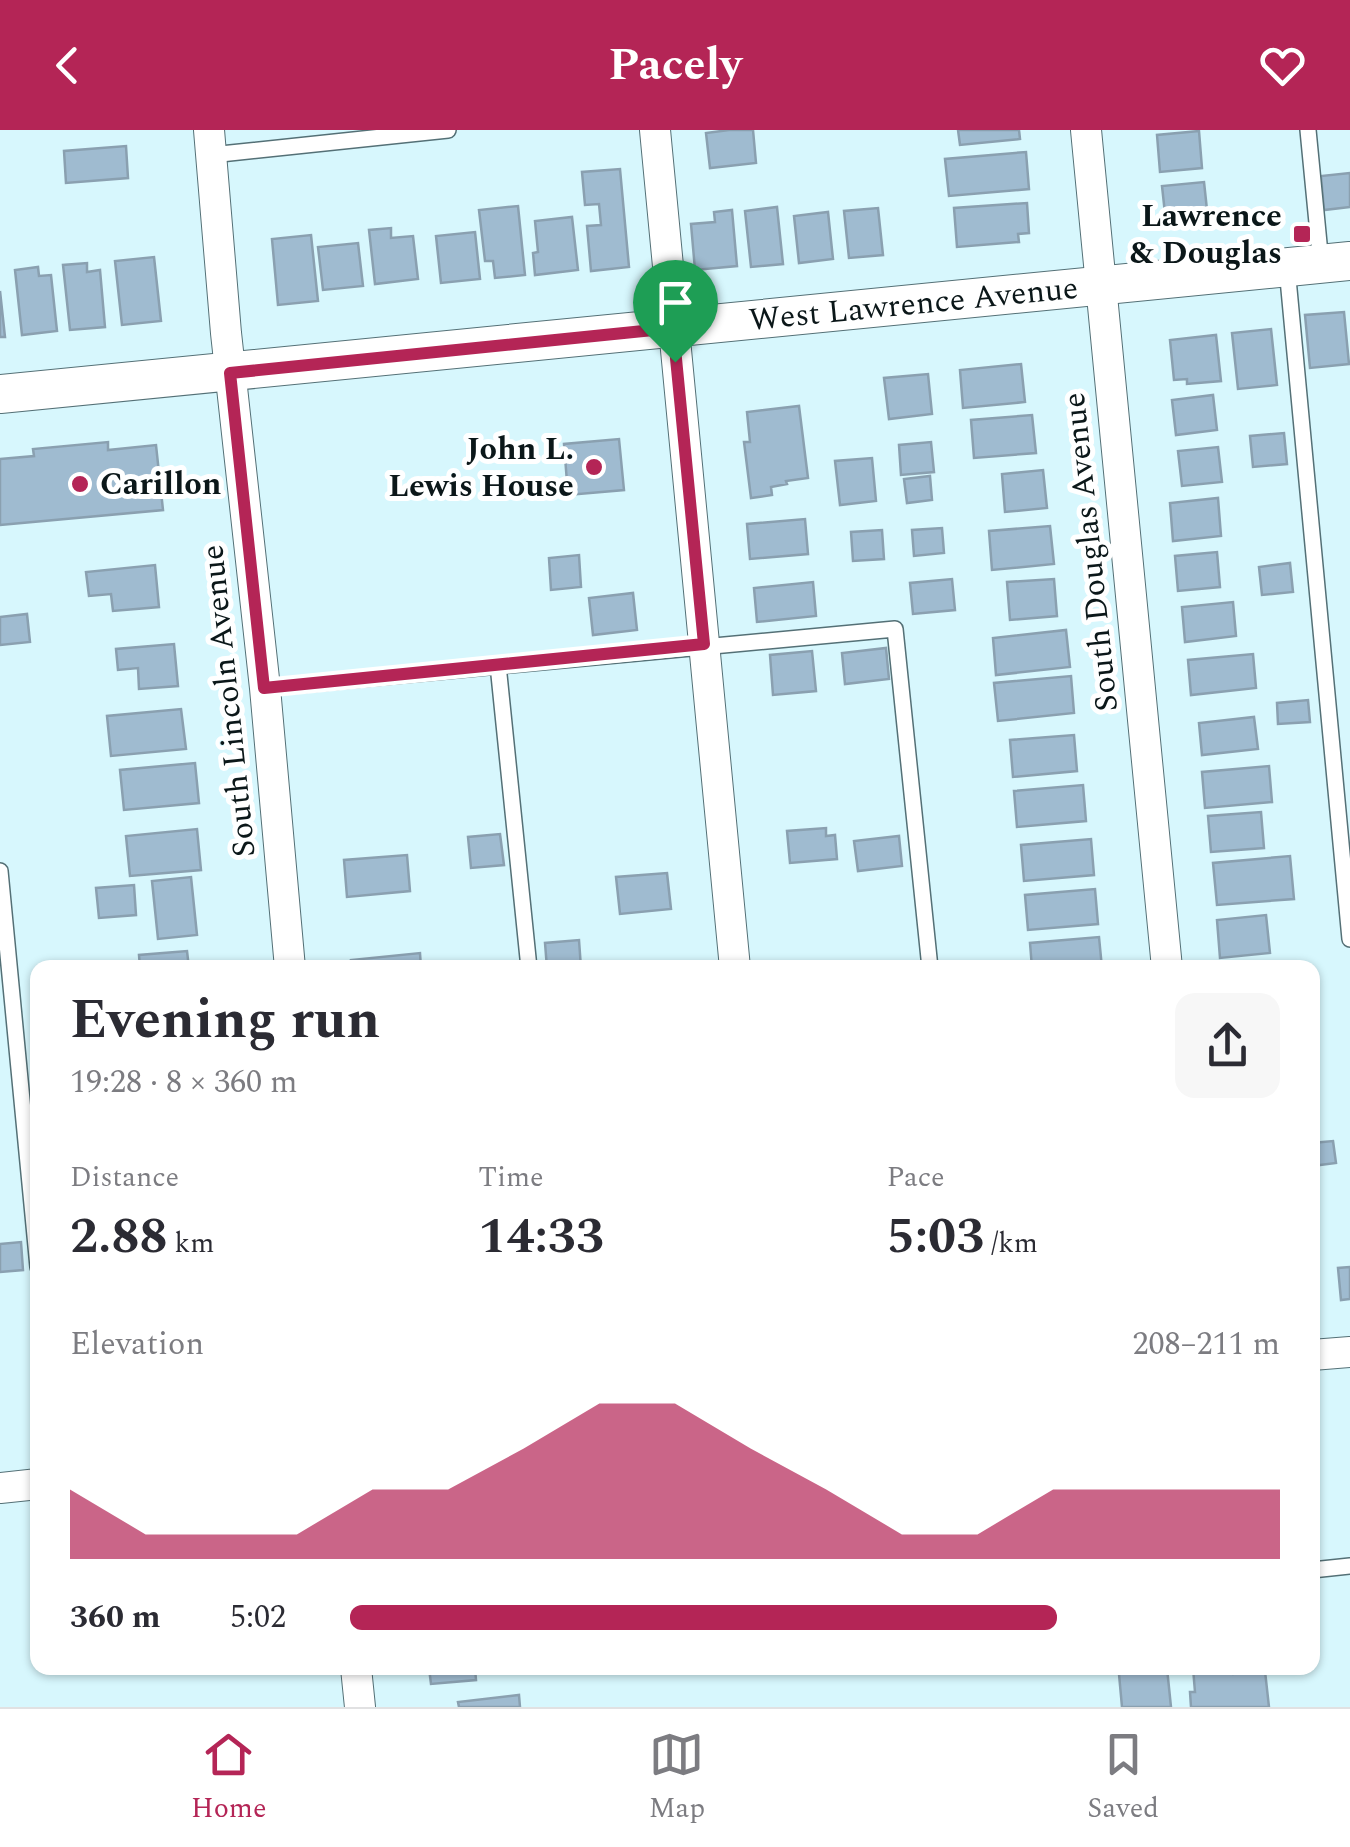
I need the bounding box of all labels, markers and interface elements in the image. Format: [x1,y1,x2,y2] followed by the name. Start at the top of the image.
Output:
[608,31,742,100] text: Pacely
[40,38,95,93] icon: back
[1255,38,1310,93] icon: heart
[1129,192,1282,278] place label: Lawrence & Douglas
[1291,223,1313,245] marker: Lawrence & Douglas
[633,260,718,363] pin
[747,263,1080,345] street label: West Lawrence Avenue
[648,275,703,330] icon: arrive
[1050,390,1132,714] street label: South Douglas Avenue
[388,425,574,511] place label: John L. Lewis House
[583,456,605,478] marker: John L. Lewis House
[100,460,222,509] place label: Carillon
[69,473,91,495] marker: Carillon
[188,542,270,860] street label: South Lincoln Avenue
[70,979,380,1062] text: Evening run
[1175,993,1280,1098] button: share
[70,1058,298,1107] text: 19:28 · 8 × 360 m
[70,1156,179,1199] text: Distance
[478,1156,544,1199] text: Time
[887,1156,945,1199] text: Pace
[70,1199,168,1275] text: 2.88
[478,1199,604,1275] text: 14:33
[887,1199,984,1275] text: 5:03
[168,1222,214,1265] text: km
[984,1222,1038,1265] text: /km
[70,1320,204,1369] text: Elevation
[1132,1320,1280,1369] text: 208–211 m
[70,1593,161,1642] text: 360 m
[230,1593,286,1642] text: 5:02
[191,1727,267,1830] tab: Home
[649,1727,705,1830] tab: Map
[1087,1727,1159,1830] tab: Saved

